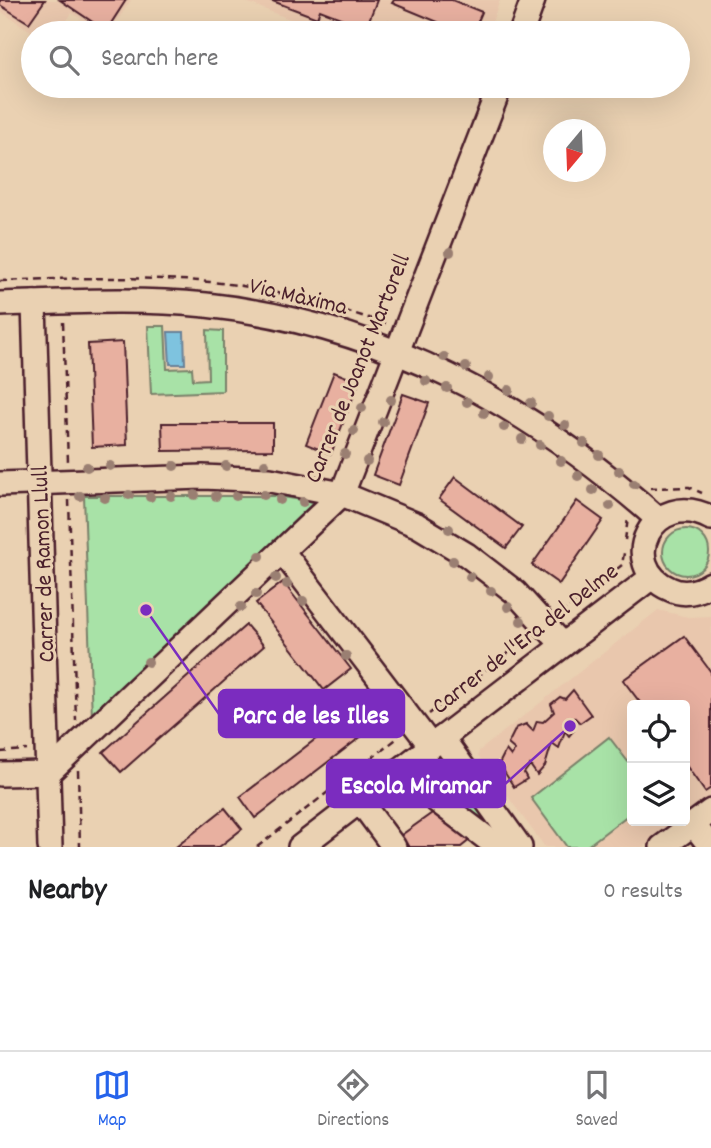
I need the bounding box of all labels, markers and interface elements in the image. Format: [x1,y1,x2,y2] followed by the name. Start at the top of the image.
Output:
[21,21,690,98] search box
[45,41,83,79] icon: search
[101,41,219,78] text: Search here
[543,119,606,182] north arrow
[297,249,421,489] street label: Carrer de Joanot Martorell
[246,270,351,326] street label: Via Màxima
[25,465,65,663] street label: Carrer de Ramon Llull
[425,556,627,724] street label: Carrer de l'Era del Delme
[219,690,404,737] callout: Parc de les Illes
[233,699,390,736] text: Parc de les Illes
[627,700,690,826] map controls
[627,700,690,763] button: locate
[327,760,505,807] callout: Escola Miramar
[627,763,690,826] button: layers
[341,769,492,806] text: Escola Miramar
[28,871,106,914] text: Nearby
[603,876,683,909] text: 0 results
[93,1066,131,1135] tab: Map
[317,1066,389,1135] tab: Directions
[575,1066,618,1135] tab: Saved

